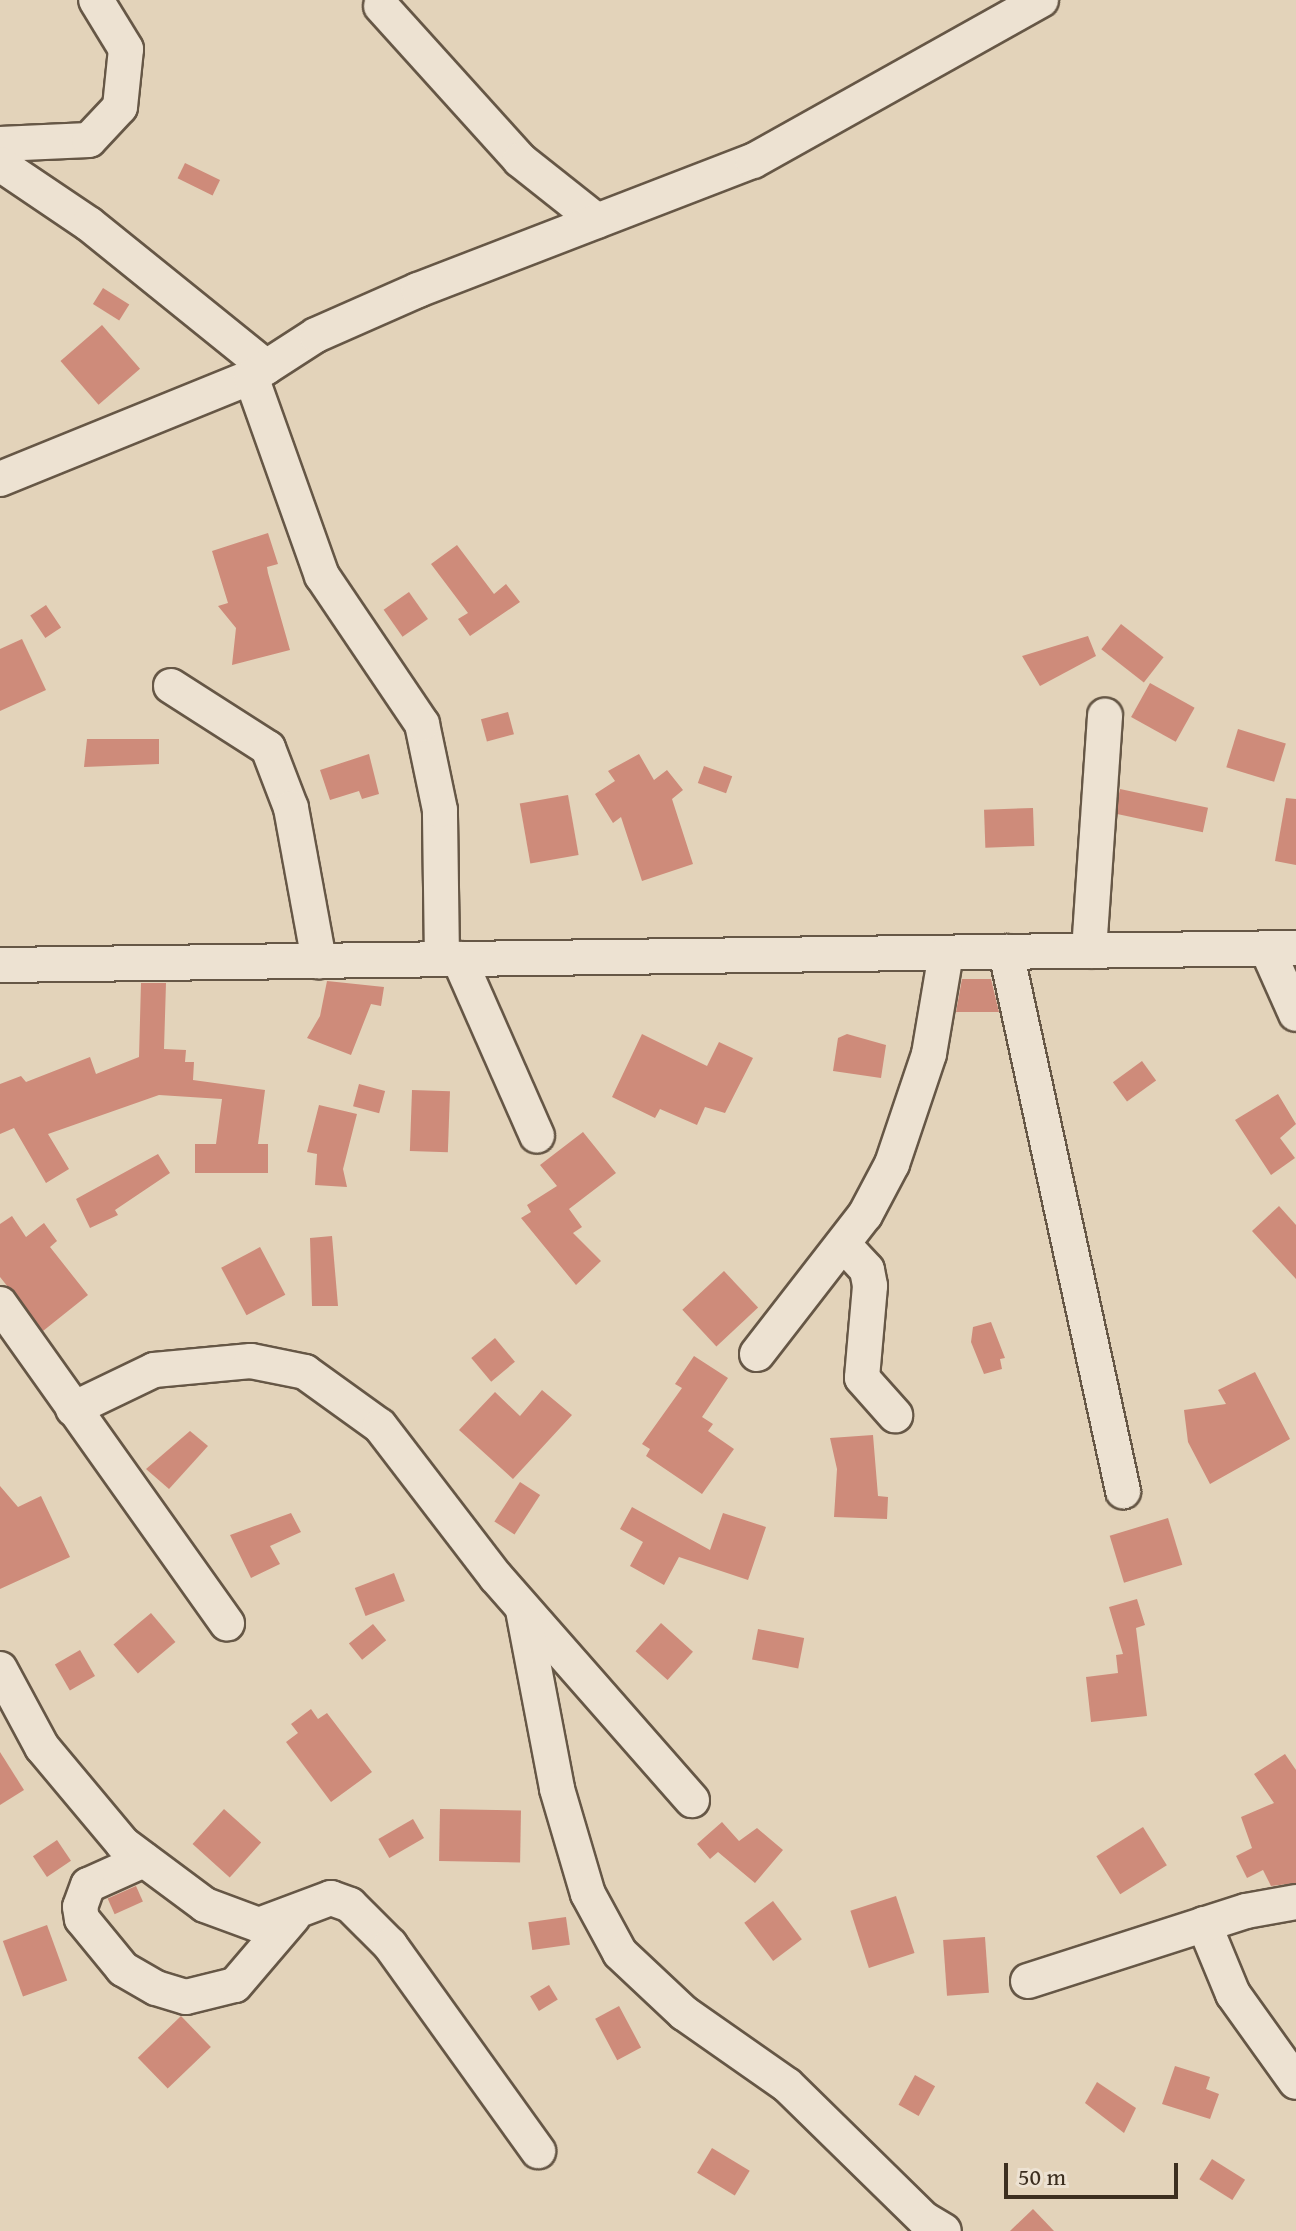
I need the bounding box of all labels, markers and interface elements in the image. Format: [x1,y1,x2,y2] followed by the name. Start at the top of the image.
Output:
[1008,2147,1182,2197] scale bar
[1018,2159,1066,2194] text: 50 m

